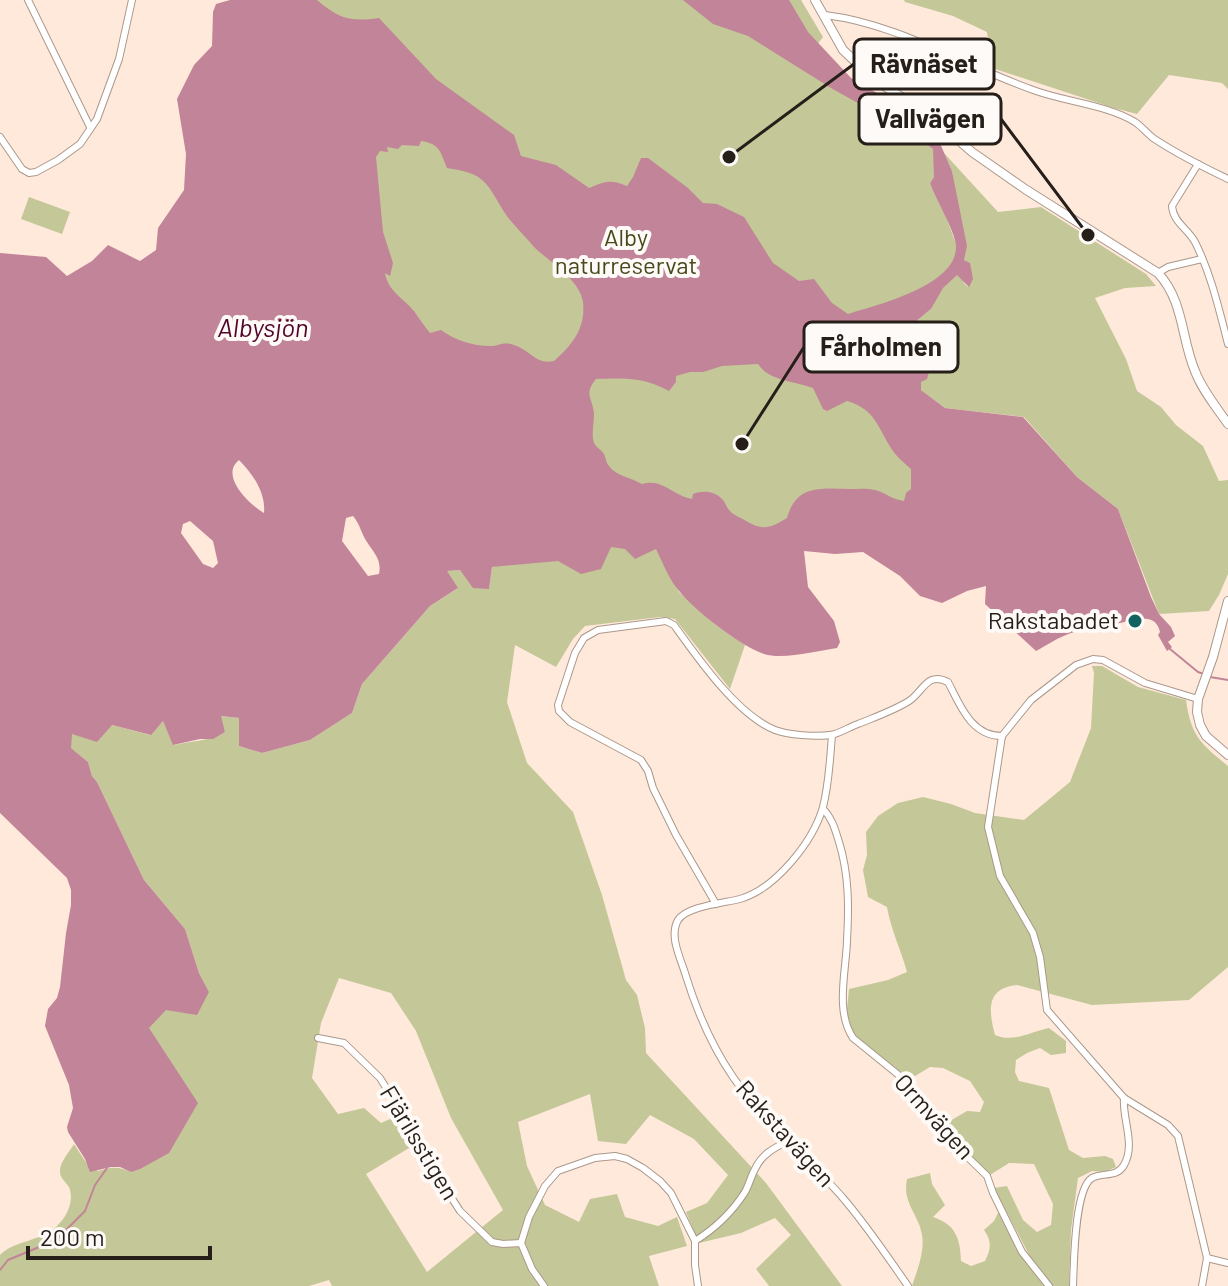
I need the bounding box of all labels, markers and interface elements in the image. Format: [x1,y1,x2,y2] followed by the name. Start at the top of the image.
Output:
[854,39,994,89] callout: Rävnäset
[870,47,978,78] text: Rävnäset
[859,94,1001,144] callout: Vallvägen
[875,102,985,133] text: Vallvägen
[555,222,697,279] park label: Alby naturreservat
[218,311,308,342] water label: Albysjön
[804,322,958,372] callout: Fårholmen
[820,330,942,361] text: Fårholmen
[988,605,1119,634] place label: Rakstabadet
[1126,612,1144,630] marker: Rakstabadet
[889,1067,981,1165] street label: Ormvägen
[731,1074,841,1192] street label: Rakstavägen
[375,1080,466,1205] street label: Fjärilsstigen
[28,1210,210,1260] scale bar
[40,1222,105,1251] text: 200 m

